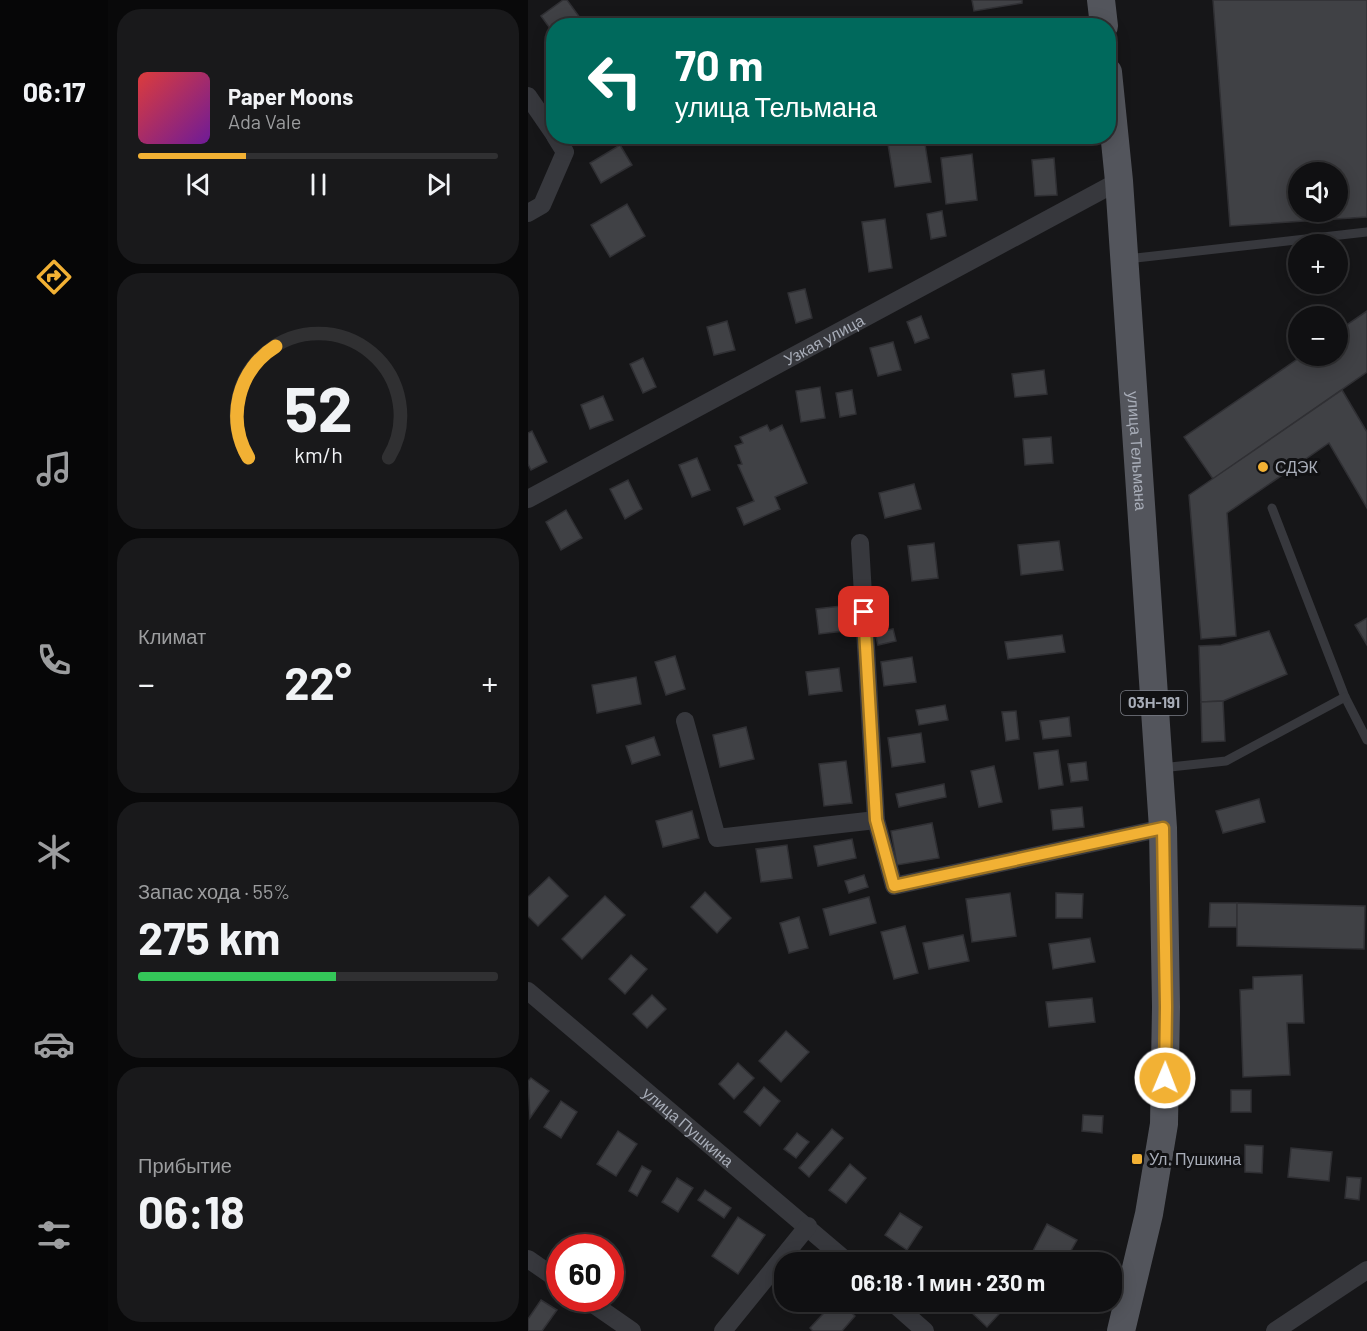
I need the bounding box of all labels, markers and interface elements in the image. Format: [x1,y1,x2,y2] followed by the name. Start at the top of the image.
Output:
[675,39,763,89] text: 70 m
[576,42,654,120] icon: left
[23,75,85,107] text: 06:17
[228,83,353,109] text: Paper Moons
[675,90,877,122] text: улица Тельмана
[228,109,301,133] text: Ada Vale
[1288,162,1348,366] map controls
[1288,162,1348,222] button: sound
[182,168,215,201] icon: previous
[302,168,335,201] icon: pause
[422,168,455,201] icon: next
[1288,234,1348,294] button: +
[33,256,75,298] icon: directions
[1288,306,1348,366] button: −
[780,310,867,369] street label: Узкая улица
[284,370,352,444] text: 52
[1124,390,1151,511] street label: улица Тельмана
[294,443,342,468] text: km/h
[33,448,75,490] icon: music
[1275,457,1319,476] place label: СДЭК
[1256,460,1270,474] marker: СДЭК
[838,586,889,637] pin
[847,595,880,628] icon: arrive
[138,624,206,648] text: Климат
[33,639,75,681] icon: phone
[284,655,352,709] text: 22°
[138,663,155,703] text: −
[481,663,498,703] text: +
[1121,691,1187,715] road number: 03Н-191
[33,831,75,873] icon: climate
[138,879,290,903] text: Запас хода · 55%
[138,910,280,964] text: 275 km
[33,1023,75,1065] icon: car
[1133,1046,1197,1110] position arrow
[639,1083,738,1170] street label: улица Пушкина
[1149,1149,1241,1168] place label: Ул. Пушкина
[1130,1152,1144,1166] marker: Ул. Пушкина
[138,1153,232,1177] text: Прибытие
[138,1184,244,1238] text: 06:18
[33,1214,75,1256] icon: filters
[546,1234,624,1312] speed limit sign: 60
[851,1269,1045,1295] text: 06:18 · 1 мин · 230 m

